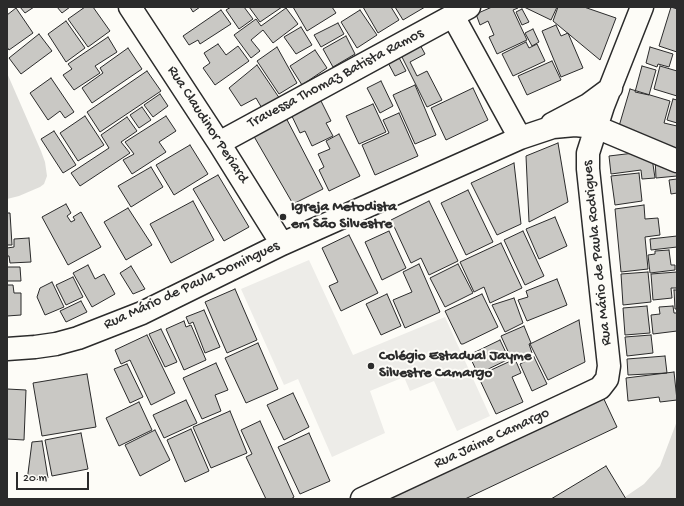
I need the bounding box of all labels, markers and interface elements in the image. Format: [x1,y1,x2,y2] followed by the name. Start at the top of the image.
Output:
[245,25,427,133] street label: Travessa Thomaz Batista Ramos
[162,63,252,187] street label: Rua Claudinor Periard
[579,159,617,347] street label: Rua Mário de Paula Rodrigues
[291,199,397,234] place label: Igreja Metodista em São Silvestre
[278,212,288,222] marker: Igreja Metodista em São Silvestre
[101,237,283,335] street label: Rua Mário de Paula Domingues
[379,348,531,383] place label: Colégio Estadual Jayme Silvestre Camargo
[366,361,376,371] marker: Colégio Estadual Jayme Silvestre Camargo
[431,404,553,474] street label: Rua Jaime Camargo
[18,464,91,490] scale bar
[23,472,47,486] text: 20 m

